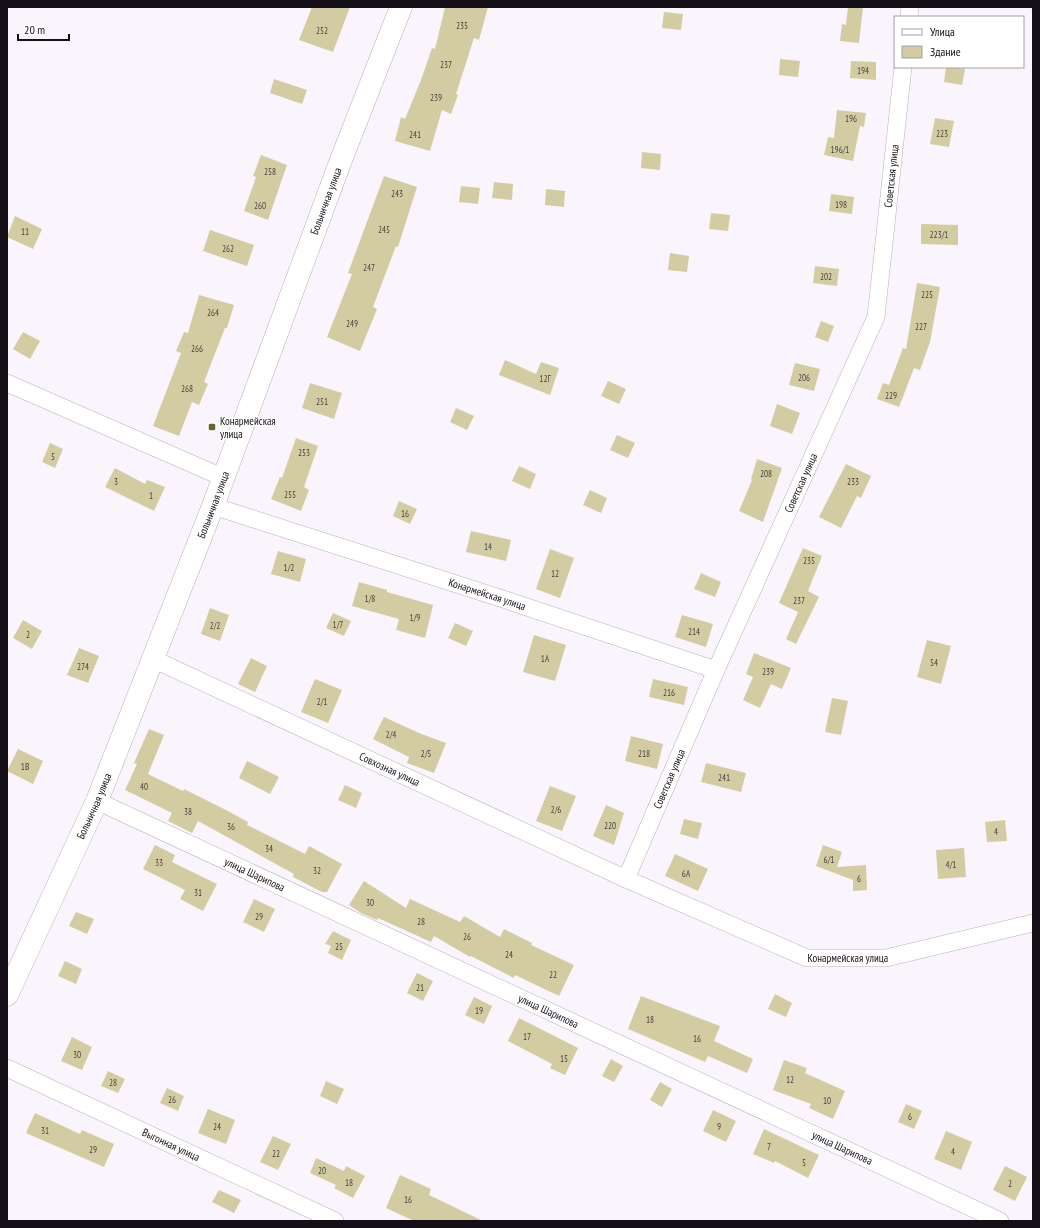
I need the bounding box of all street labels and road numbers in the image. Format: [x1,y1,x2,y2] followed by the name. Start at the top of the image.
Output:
[881,144,902,208] street label: Советская улица
[307,165,345,237] street label: Больничная улица
[781,451,820,515] street label: Советская улица
[194,469,232,540] street label: Больничная улица
[447,575,528,613] street label: Конармейская улица
[650,747,688,811] street label: Советская улица
[357,749,422,789] street label: Совхозная улица
[73,771,114,841] street label: Больничная улица
[222,854,287,894] street label: улица Шарипова
[808,951,888,965] street label: Конармейская улица
[516,991,581,1031] street label: улица Шарипова
[140,1125,202,1164] street label: Выгонная улица
[810,1128,875,1168] street label: улица Шарипова

